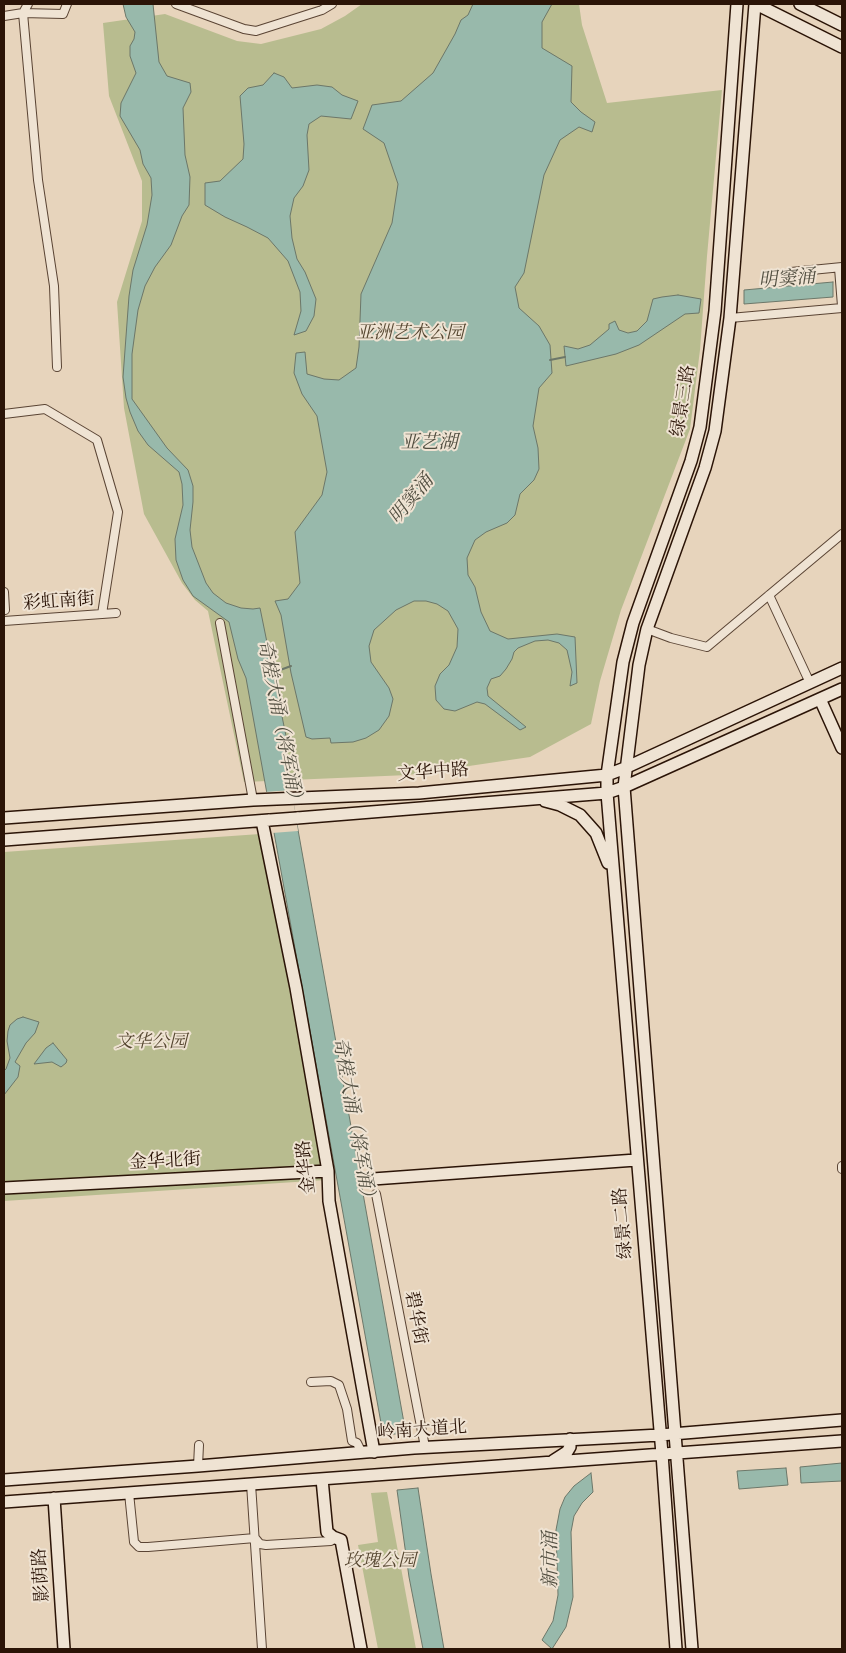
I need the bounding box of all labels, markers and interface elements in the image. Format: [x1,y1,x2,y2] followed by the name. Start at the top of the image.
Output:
[758,266,816,294] water label: 明窦涌
[356,323,464,345] park label: 亚洲艺术公园
[668,364,700,438] street label: 绿景三路
[401,433,457,455] water label: 亚艺湖
[385,471,439,529] water label: 明窦涌
[22,589,96,615] street label: 彩虹南街
[251,638,307,810] water label: 奇槎大涌（将军涌）
[396,760,470,786] street label: 文华中路
[115,1032,187,1054] park label: 文华公园
[327,1036,379,1208] water label: 奇槎大涌（将军涌）
[293,1139,321,1195] street label: 金华路
[128,1149,202,1175] street label: 金华北街
[610,1186,638,1260] street label: 绿景二路
[399,1289,431,1347] street label: 碧华街
[376,1417,468,1445] street label: 岭南大道北
[541,1532,563,1588] water label: 新市涌
[29,1547,55,1603] street label: 影荫路
[344,1551,416,1573] park label: 玫瑰公园

